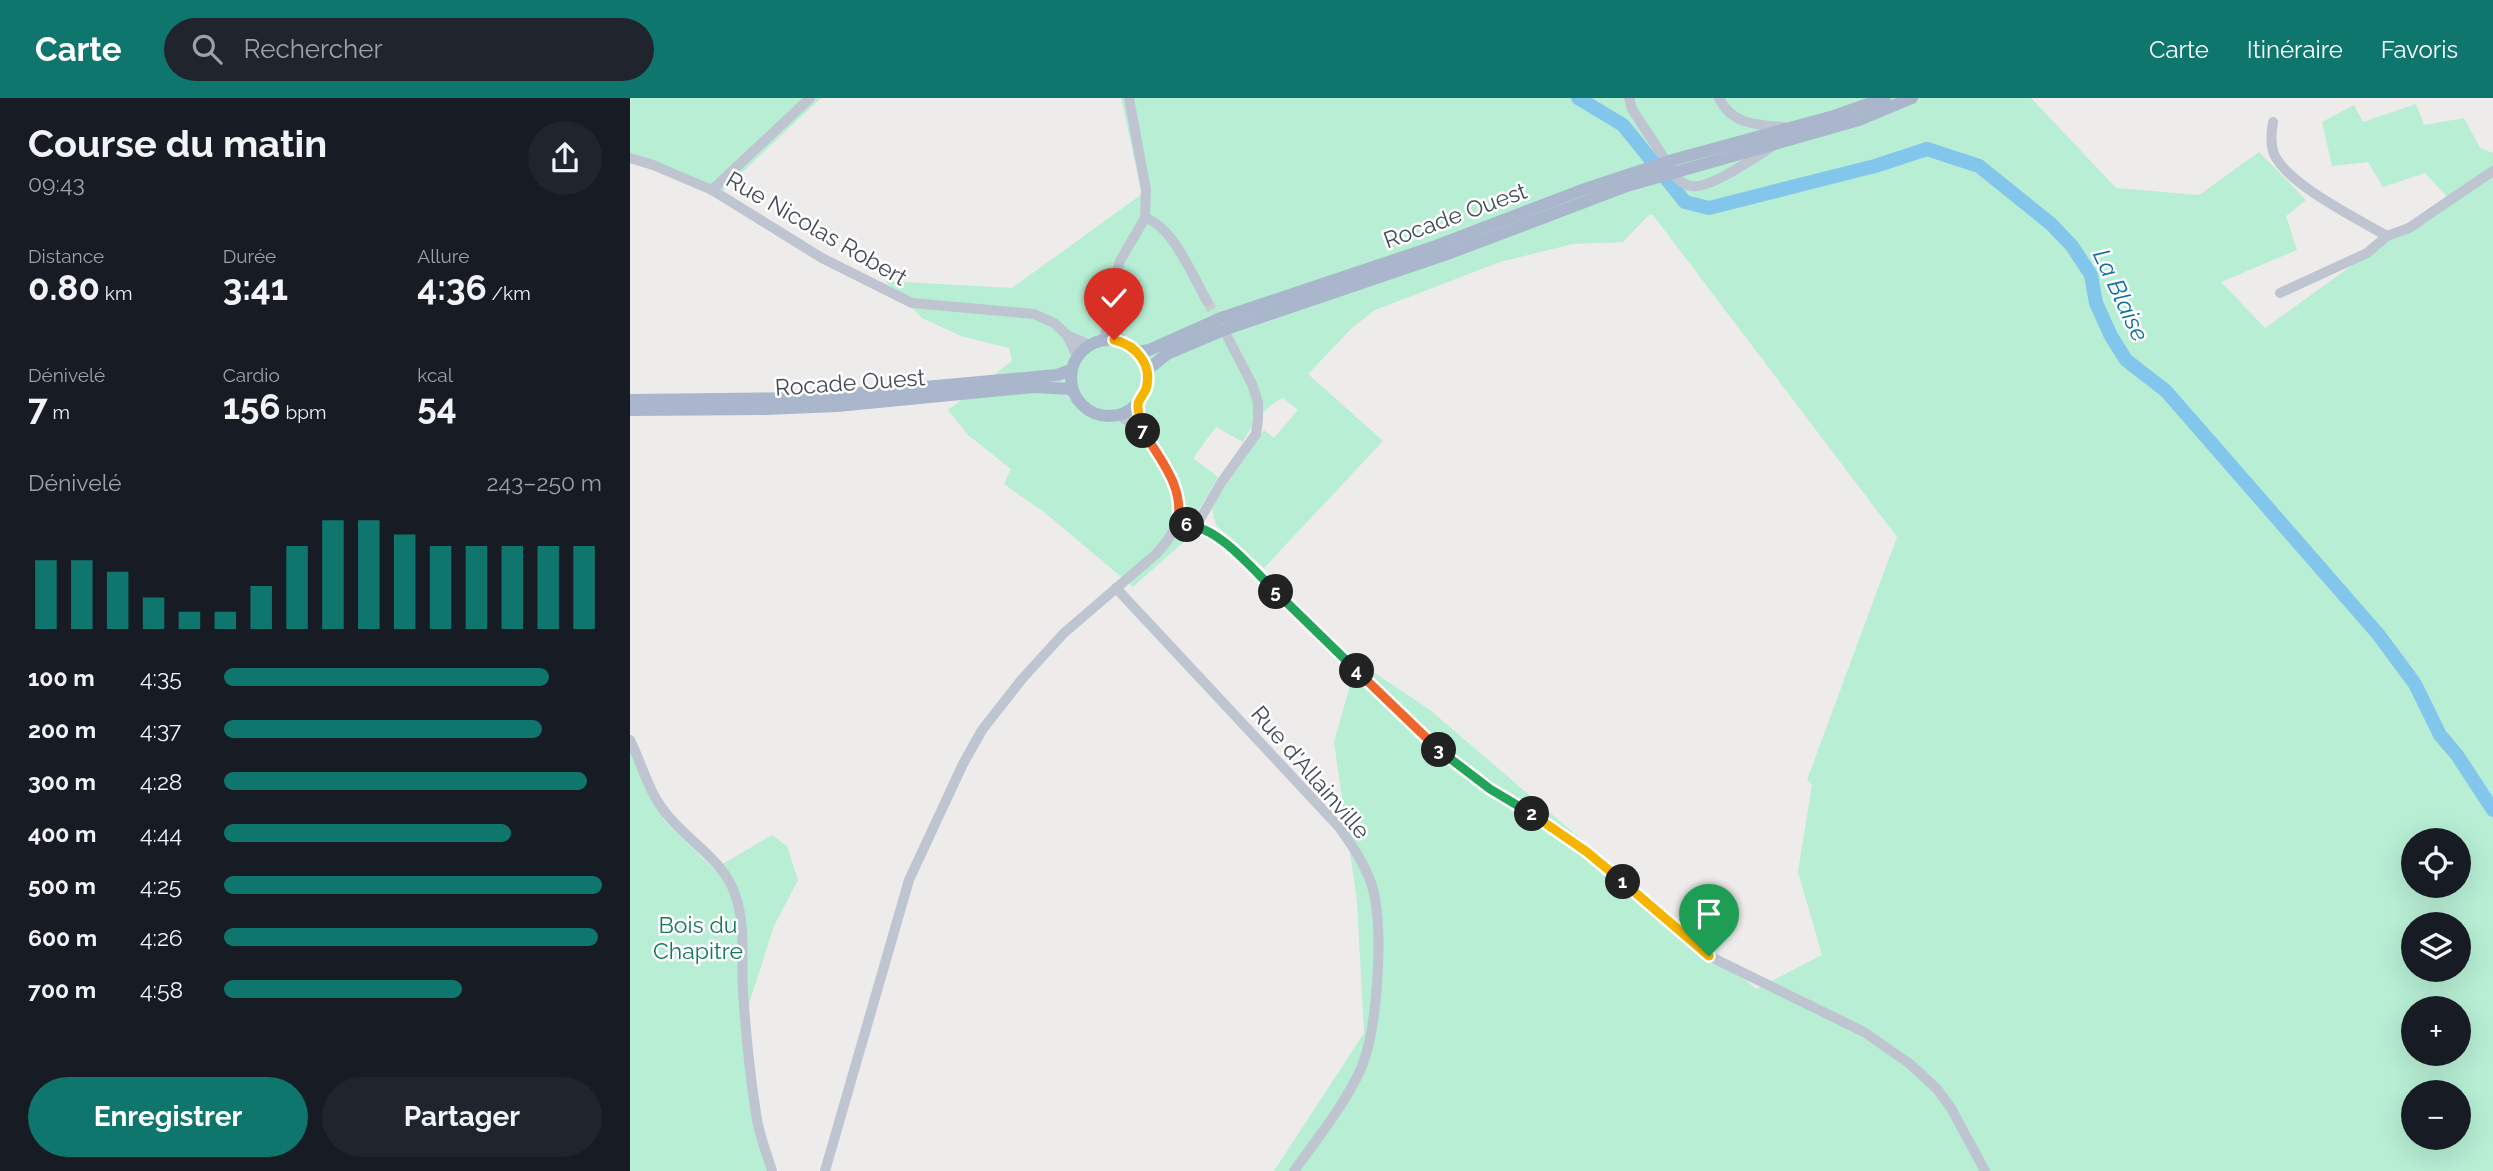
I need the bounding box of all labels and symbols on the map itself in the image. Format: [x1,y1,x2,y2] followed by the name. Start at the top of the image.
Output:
[722,165,913,291] street label: Rue Nicolas Robert
[1380,176,1531,253] street label: Rocade Ouest
[2087,244,2155,346] water label: La Blaise
[1084,268,1144,340] pin
[774,363,926,401] street label: Rocade Ouest
[1126,414,1160,448] pin: 7
[1170,508,1204,542] pin: 6
[1258,574,1294,610] pin: 5
[1340,654,1374,688] pin: 4
[1246,700,1376,844] street label: Rue d'Allainville
[1422,732,1456,768] pin: 3
[1514,796,1550,832] pin: 2
[1606,864,1640,900] pin: 1
[1679,884,1739,956] pin
[653,911,743,964] park label: Bois du Chapitre

